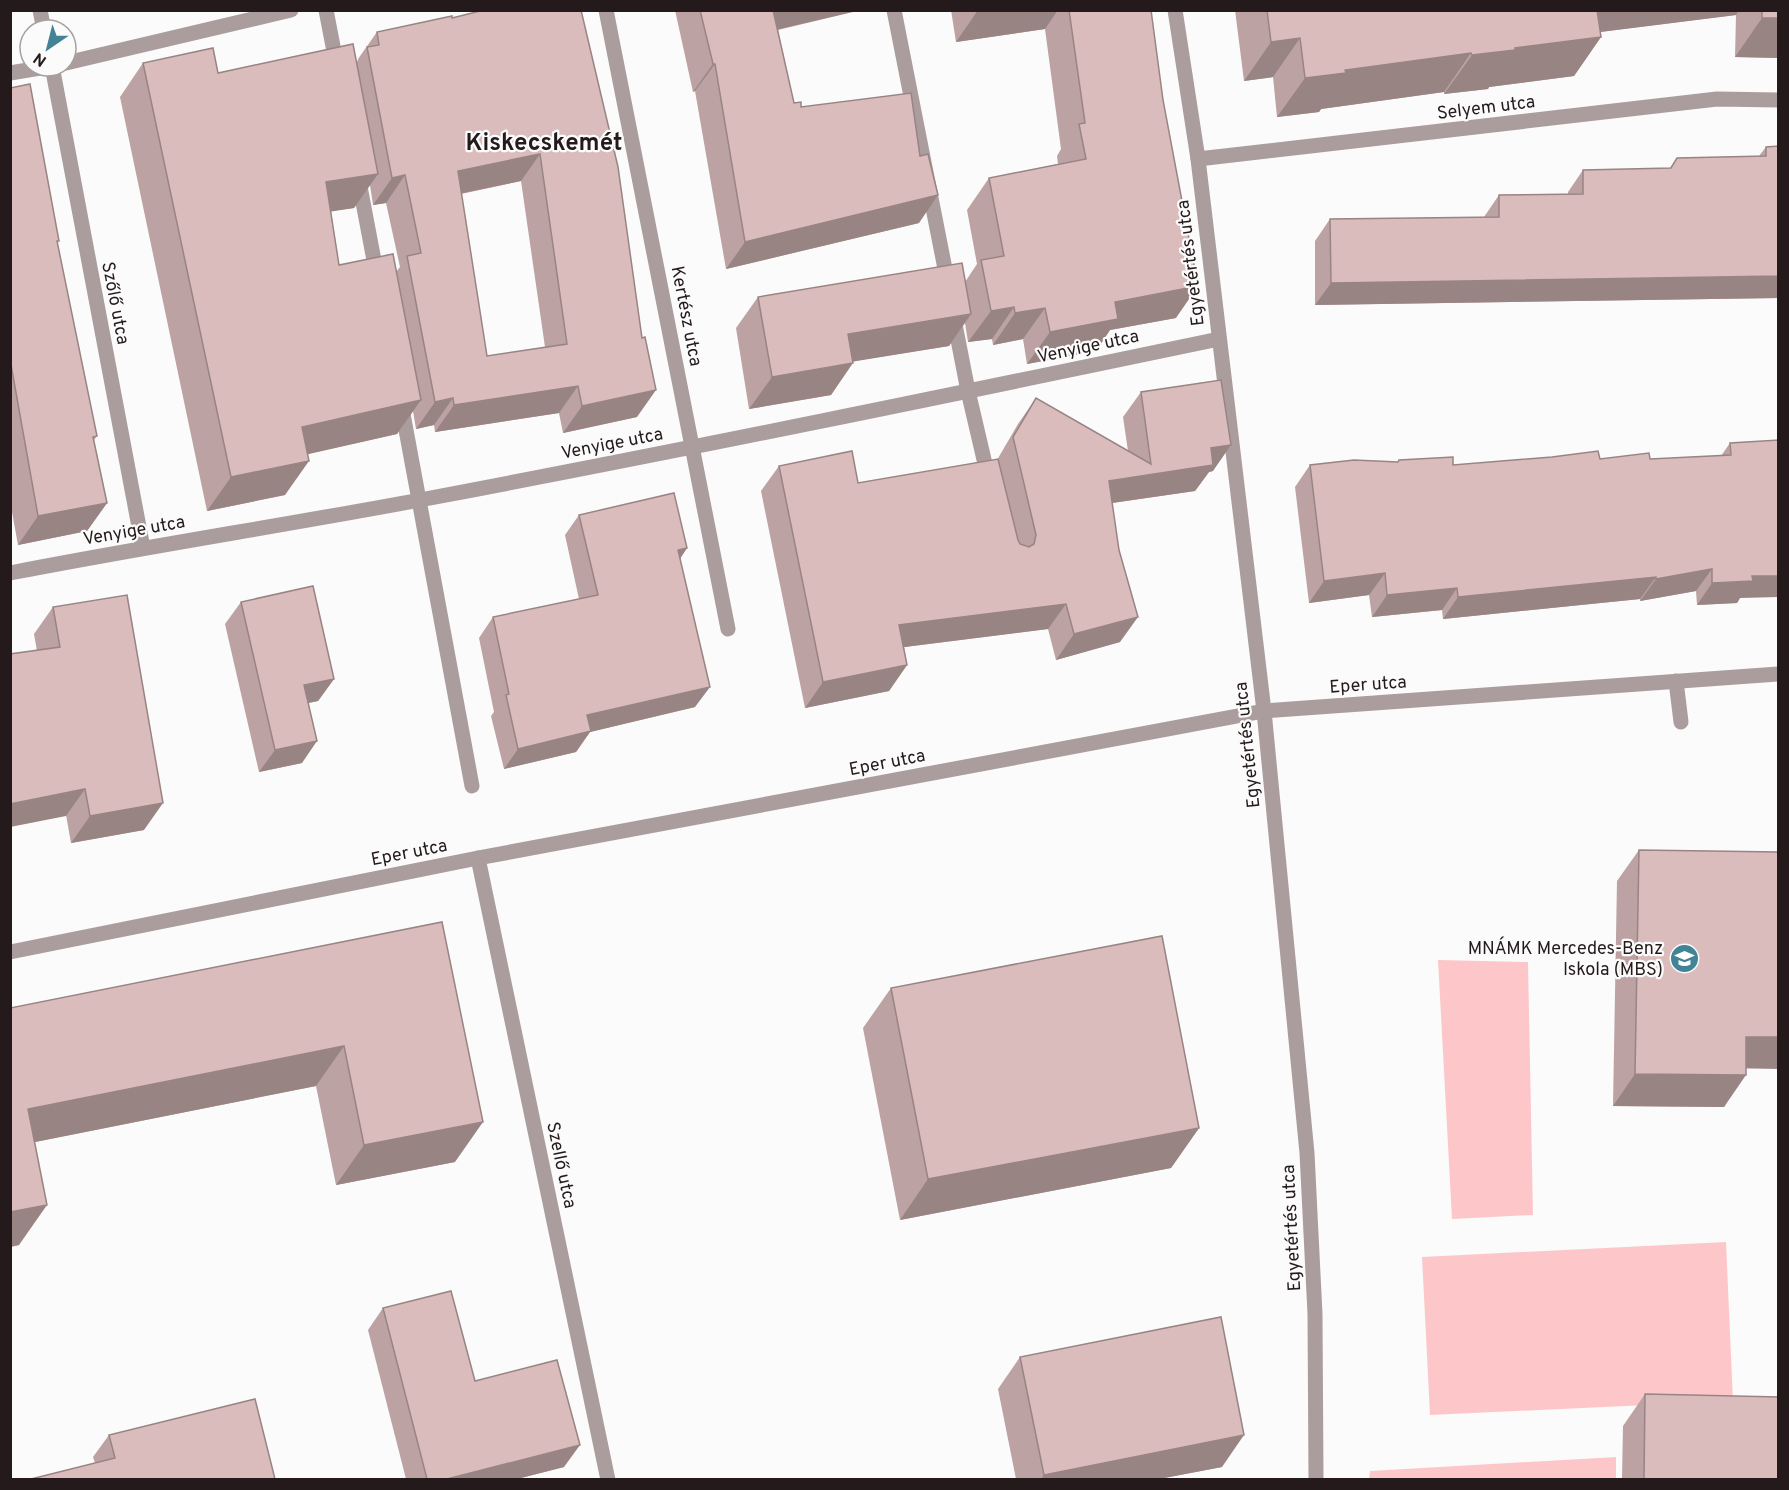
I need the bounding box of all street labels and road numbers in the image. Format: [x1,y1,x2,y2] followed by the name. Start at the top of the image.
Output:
[1436,91,1537,126] street label: Selyem utca
[1172,198,1211,327] street label: Egyetértés utca
[95,260,134,347] street label: Szőlő utca
[665,264,707,368] street label: Kertész utca
[1036,326,1141,369] street label: Venyige utca
[559,423,665,466] street label: Venyige utca
[81,511,187,552] street label: Venyige utca
[1329,671,1407,700] street label: Eper utca
[1230,680,1267,809] street label: Egyetértés utca
[847,745,927,782] street label: Eper utca
[369,835,449,872] street label: Eper utca
[540,1120,581,1211] street label: Szellő utca
[1278,1164,1307,1292] street label: Egyetértés utca

